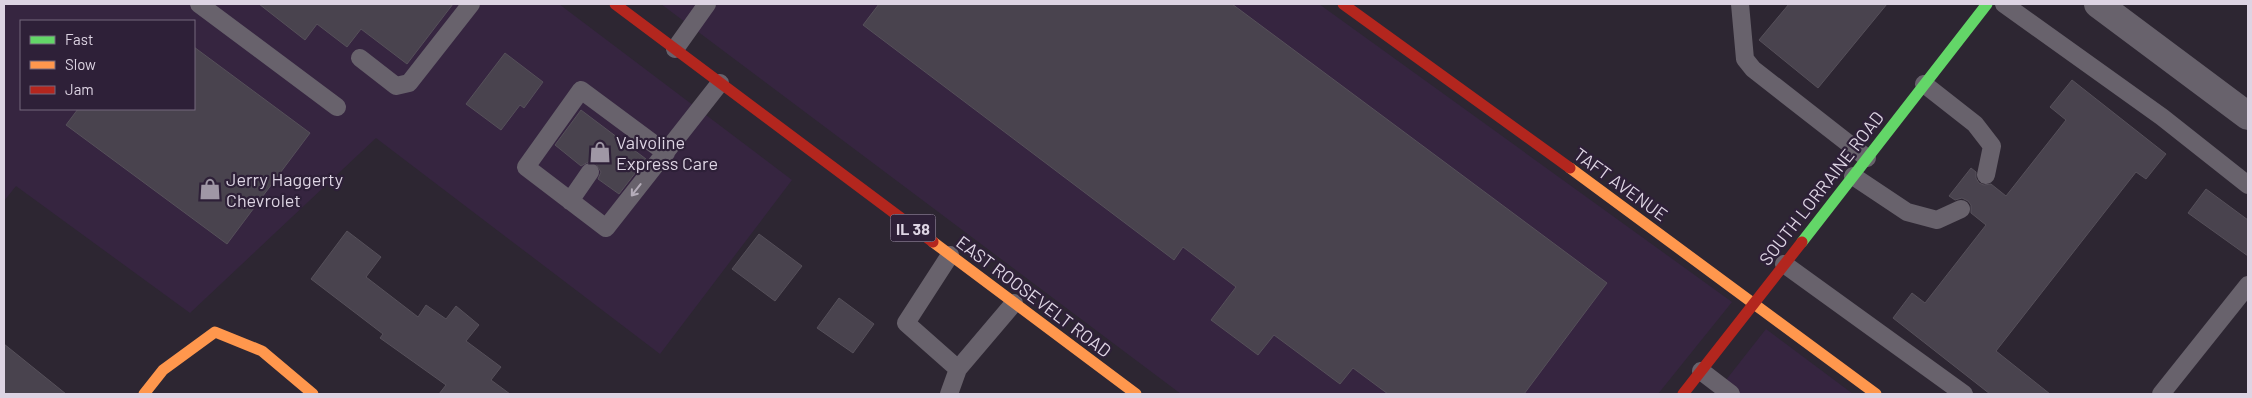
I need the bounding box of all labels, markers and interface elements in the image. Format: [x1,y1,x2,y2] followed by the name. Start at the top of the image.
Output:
[20,20,195,110] legend
[65,30,93,48] text: Fast
[65,55,96,73] text: Slow
[65,80,94,98] text: Jam
[1754,107,1888,269] street label: SOUTH LORRAINE ROAD
[616,131,718,174] place label: Valvoline Express Care
[587,139,613,165] shop icon: Valvoline Express Care
[1570,143,1672,225] street label: TAFT AVENUE
[226,168,343,211] place label: Jerry Haggerty Chevrolet
[197,176,223,202] shop icon: Jerry Haggerty Chevrolet
[630,184,641,197] one-way arrow
[890,214,936,242] road number: IL 38
[952,231,1116,361] street label: EAST ROOSEVELT ROAD

